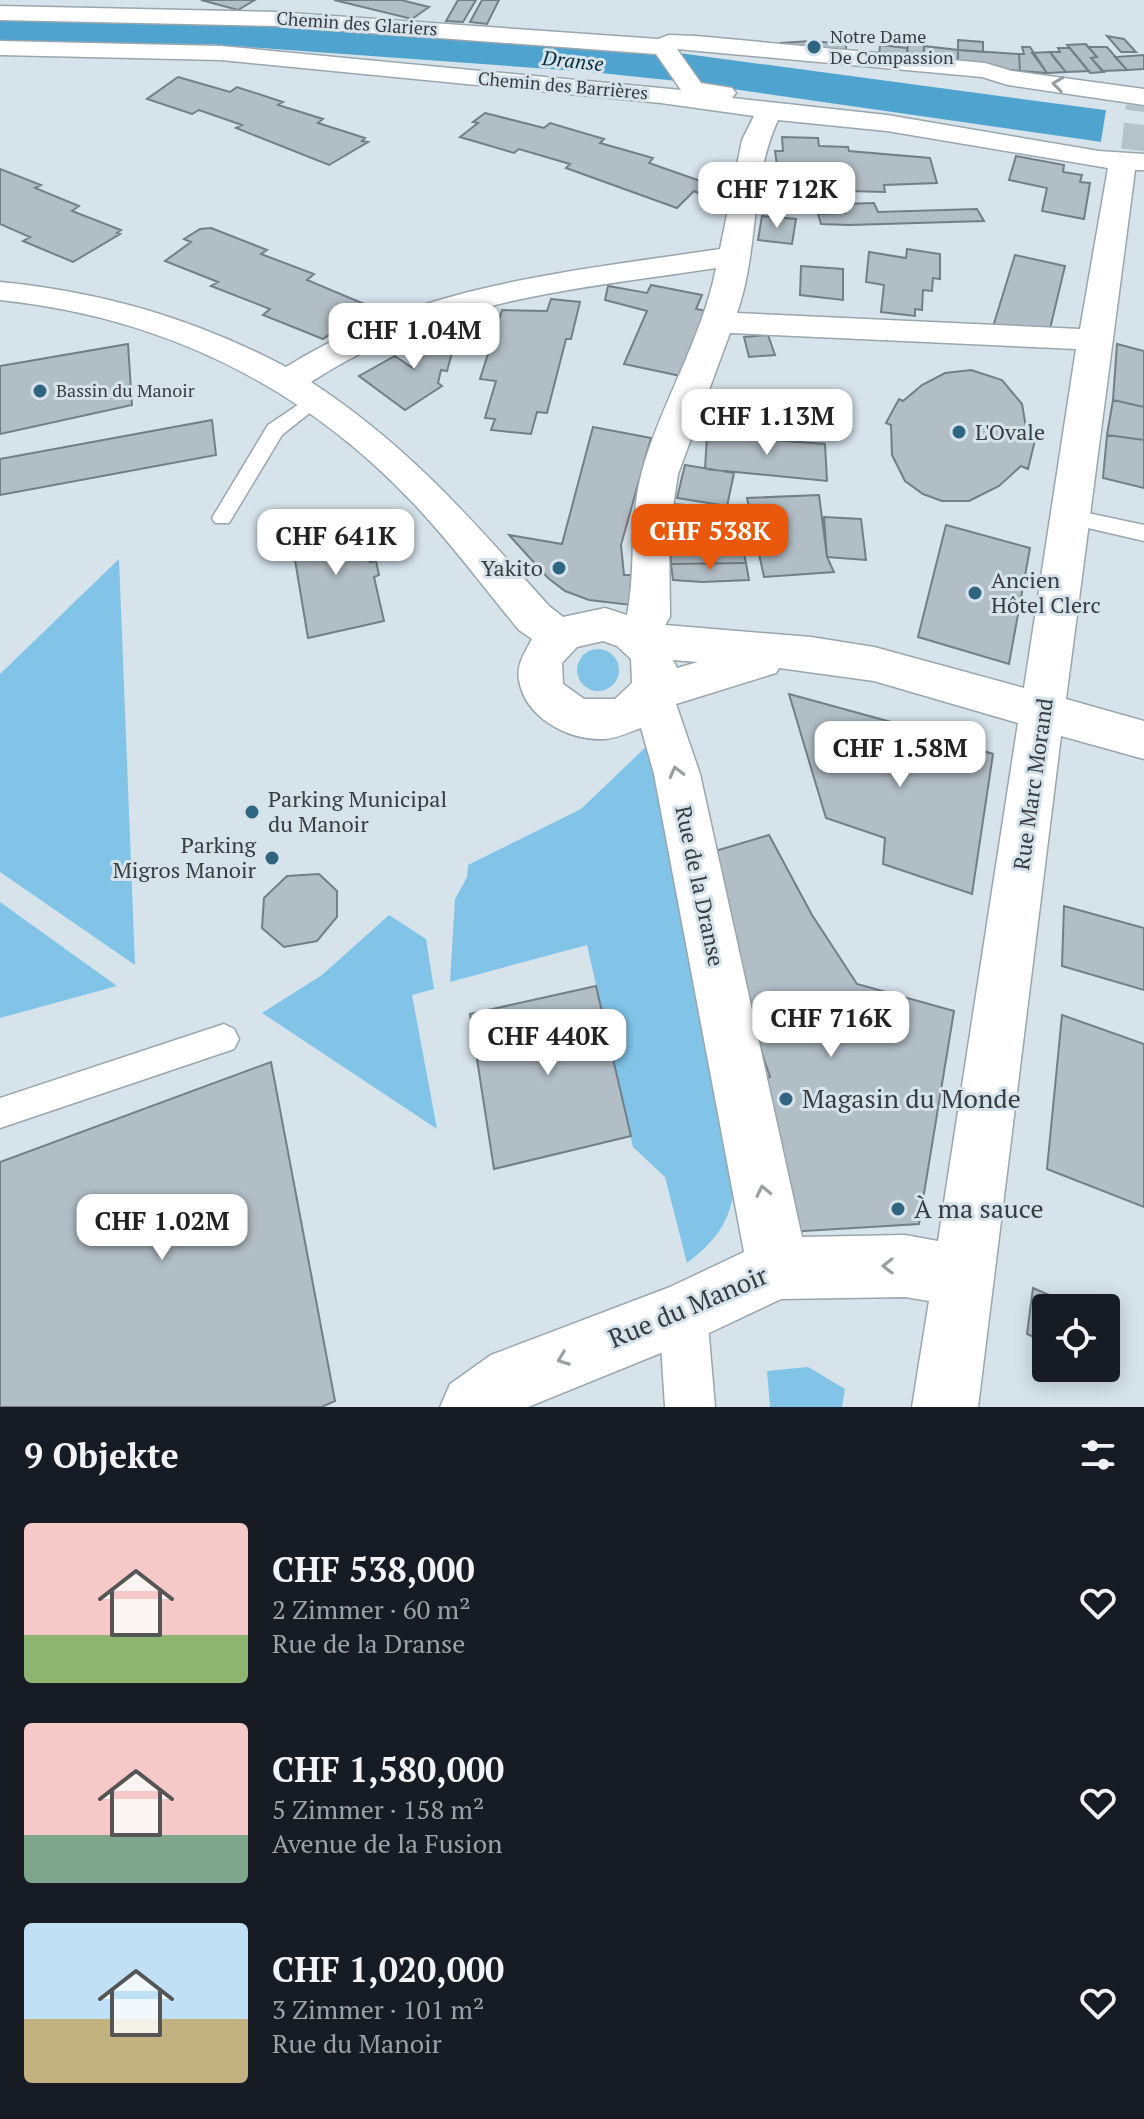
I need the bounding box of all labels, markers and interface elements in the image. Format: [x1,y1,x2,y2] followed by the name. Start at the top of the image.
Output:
[276,5,438,41] street label: Chemin des Glariers
[830,24,954,69] place label: Notre Dame De Compassion
[805,38,823,56] marker: Notre Dame De Compassion
[540,44,605,77] water label: Dranse
[477,66,649,104] street label: Chemin des Barrières
[1051,76,1065,93] one-way arrow
[694,162,860,230] pin: CHF 712K
[716,171,838,205] text: CHF 712K
[322,303,506,371] pin: CHF 1.04M
[347,312,481,346] text: CHF 1.04M
[56,378,195,402] place label: Bassin du Manoir
[31,382,49,400] marker: Bassin du Manoir
[675,389,859,457] pin: CHF 1.13M
[700,398,834,432] text: CHF 1.13M
[975,417,1045,446] place label: L'Ovale
[950,423,968,441] marker: L'Ovale
[627,504,793,572] pin: CHF 538K
[253,509,419,577] pin: CHF 641K
[649,513,771,547] text: CHF 538K
[275,518,397,552] text: CHF 641K
[481,553,543,582] place label: Yakito
[550,559,568,577] marker: Yakito
[991,565,1101,619] place label: Ancien Hôtel Clerc
[966,584,984,602] marker: Ancien Hôtel Clerc
[1006,696,1059,872] street label: Rue Marc Morand
[808,721,992,789] pin: CHF 1.58M
[833,730,967,764] text: CHF 1.58M
[668,766,685,780] one-way arrow
[268,784,447,838] place label: Parking Municipal du Manoir
[243,803,261,821] marker: Parking Municipal du Manoir
[669,803,732,969] street label: Rue de la Dranse
[113,830,257,884] place label: Parking Migros Manoir
[263,849,281,867] marker: Parking Migros Manoir
[748,991,914,1059] pin: CHF 716K
[770,1000,892,1034] text: CHF 716K
[465,1009,631,1077] pin: CHF 440K
[487,1018,609,1052] text: CHF 440K
[802,1081,1021,1115] place label: Magasin du Monde
[777,1090,795,1108] marker: Magasin du Monde
[755,1184,772,1198] one-way arrow
[914,1191,1044,1225] place label: À ma sauce
[70,1194,254,1262] pin: CHF 1.02M
[889,1200,907,1218] marker: À ma sauce
[95,1203,229,1237] text: CHF 1.02M
[603,1257,772,1355] street label: Rue du Manoir
[881,1258,894,1275] one-way arrow
[1032,1294,1120,1382] map controls
[1032,1294,1120,1382] button: locate
[557,1349,571,1366] one-way arrow
[24,1433,179,1478] text: 9 Objekte
[1076,1433,1120,1477] icon: filters
[272,1547,475,1592] text: CHF 538,000
[88,1555,184,1651] icon: home
[1076,1581,1120,1625] icon: heart
[272,1592,470,1626] text: 2 Zimmer · 60 m²
[272,1626,465,1660] text: Rue de la Dranse
[272,1747,504,1792] text: CHF 1,580,000
[88,1755,184,1851] icon: home
[1076,1781,1120,1825] icon: heart
[272,1792,484,1826] text: 5 Zimmer · 158 m²
[272,1826,503,1860] text: Avenue de la Fusion
[272,1947,504,1992] text: CHF 1,020,000
[88,1955,184,2051] icon: home
[1076,1981,1120,2025] icon: heart
[272,1992,484,2026] text: 3 Zimmer · 101 m²
[272,2026,442,2060] text: Rue du Manoir

